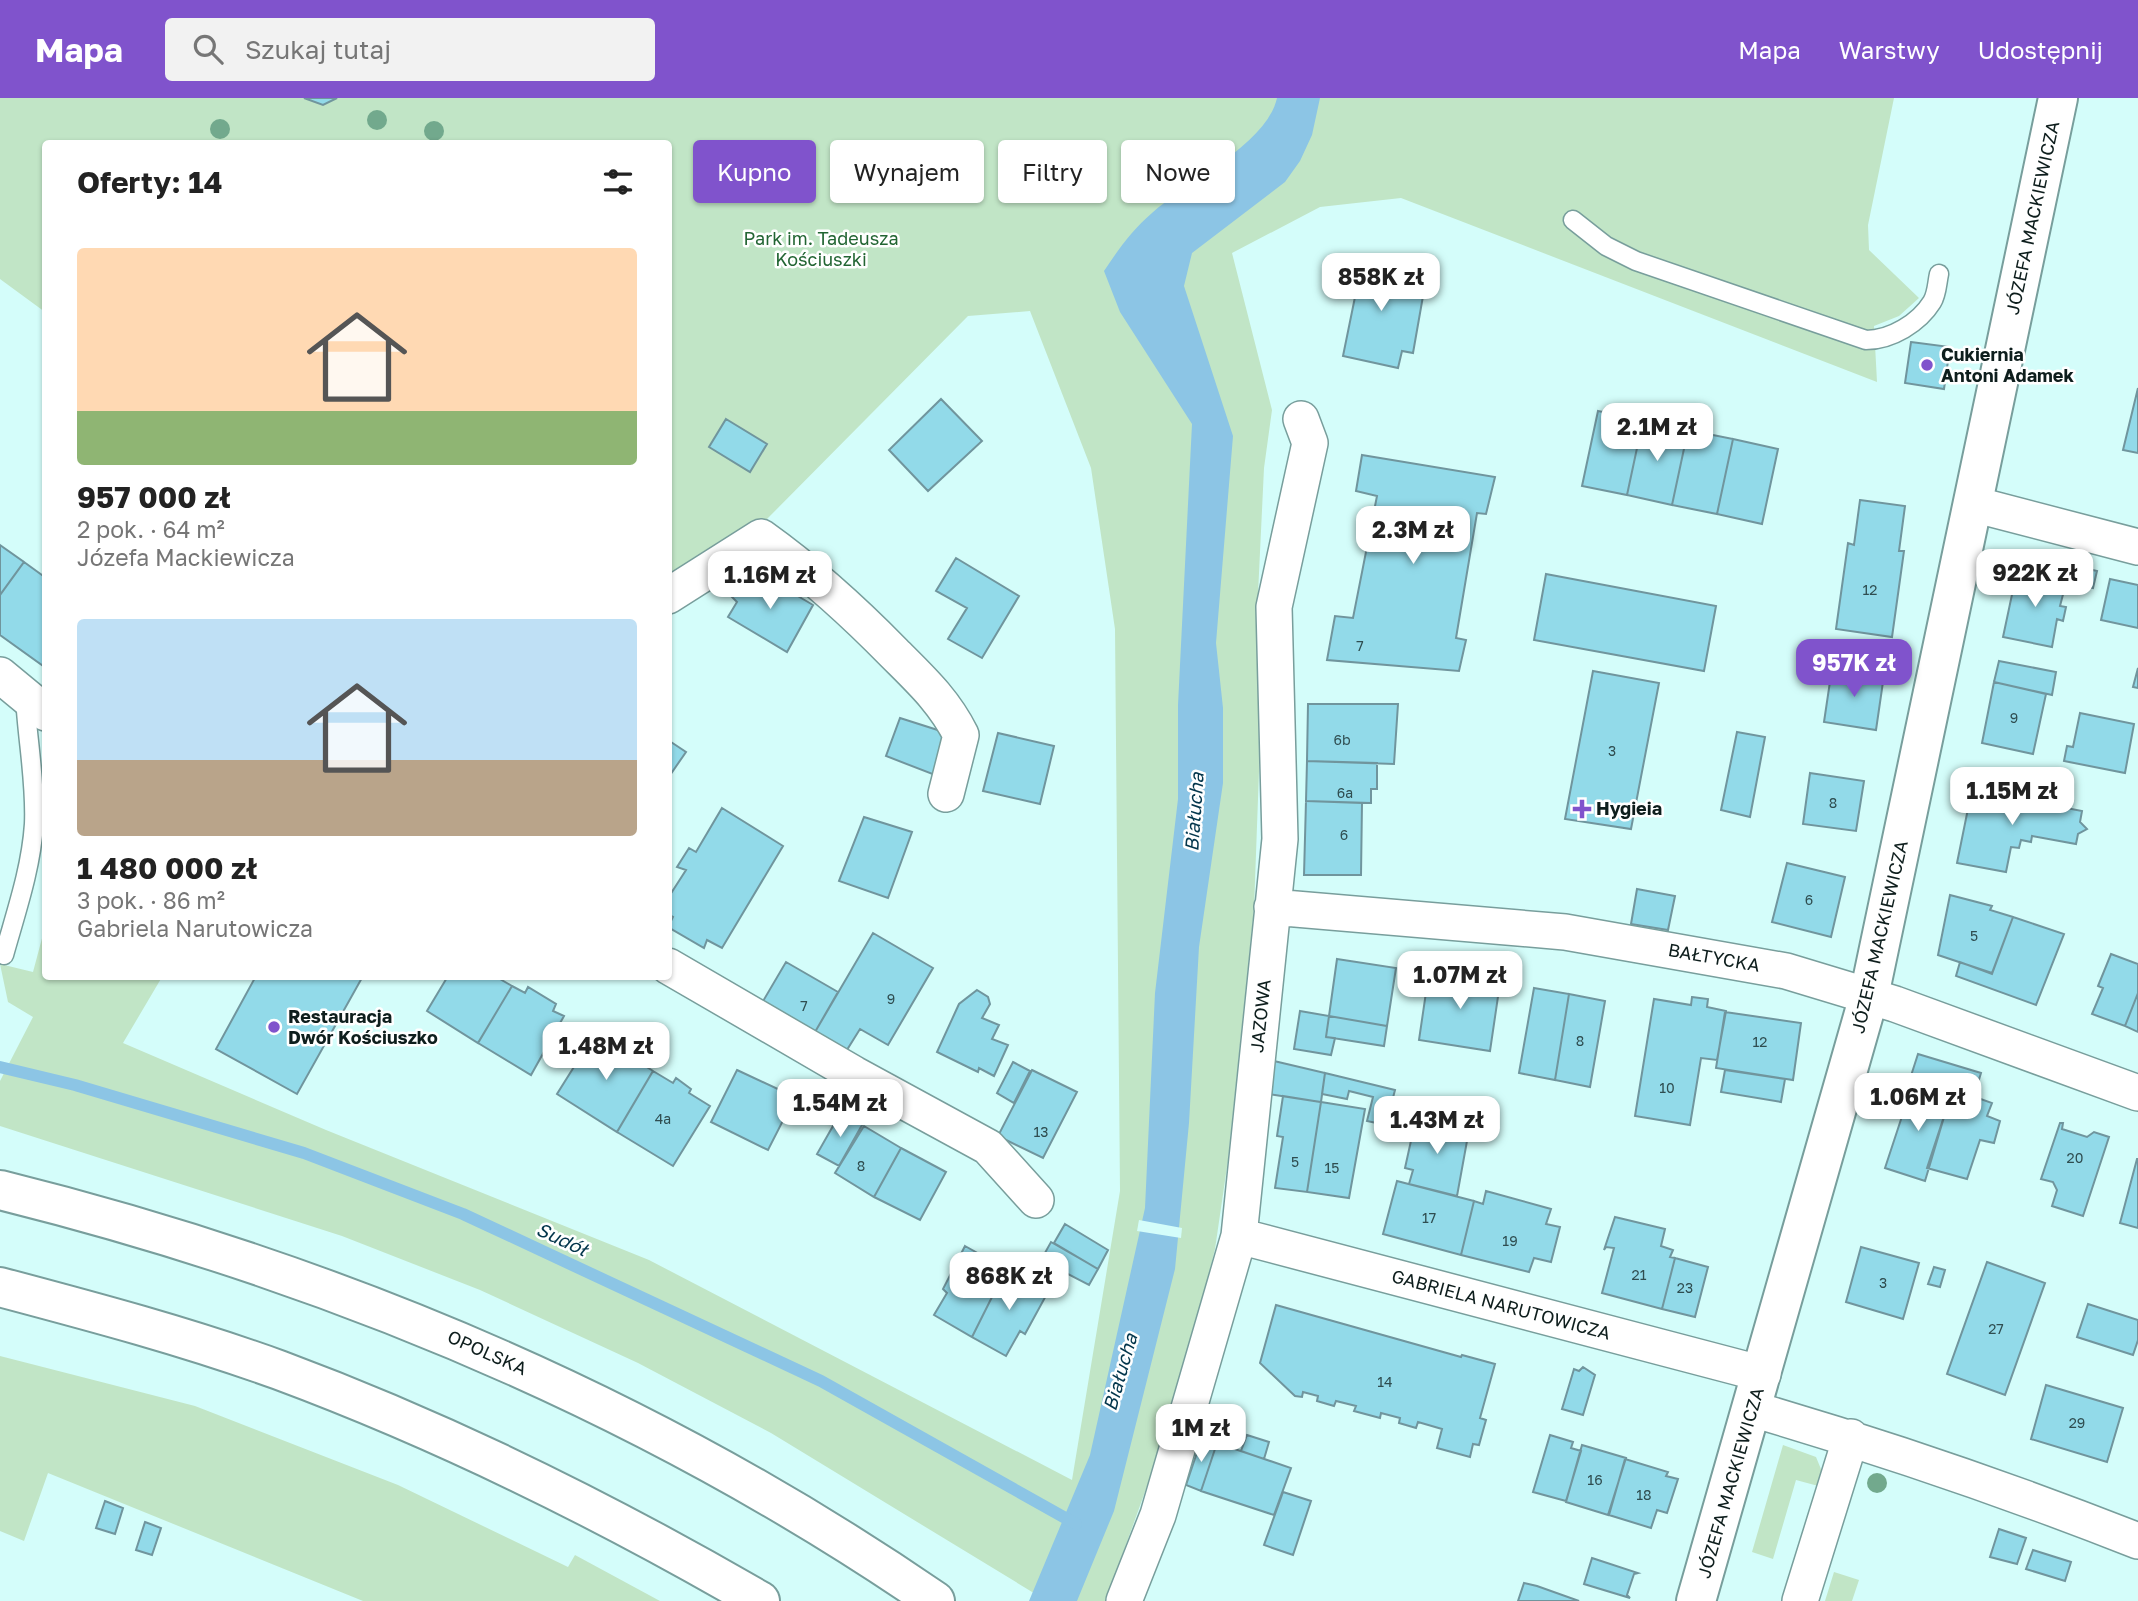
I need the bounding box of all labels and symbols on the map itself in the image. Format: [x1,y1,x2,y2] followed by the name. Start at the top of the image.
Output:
[2001,119,2063,317] street label: JÓZEFA MACKIEWICZA
[743,227,899,270] park label: Park im. Tadeusza Kościuszki
[1316,254,1446,313] pin: 858K zł
[1941,343,2074,386] place label: Cukiernia Antoni Adamek
[1919,357,1935,373] marker: Cukiernia Antoni Adamek
[1592,404,1722,463] pin: 2.1M zł
[1348,506,1478,566] pin: 2.3M zł
[1970,550,2100,609] pin: 922K zł
[698,552,842,611] pin: 1.16M zł
[1863,581,1877,598] house number: 12
[1356,637,1364,654] house number: 7
[1789,640,1919,699] pin: 957K zł
[2010,709,2018,726] house number: 9
[1333,731,1351,748] house number: 6b
[1608,742,1616,759] house number: 3
[1940,768,2084,827] pin: 1.15M zł
[1179,770,1208,852] water label: Białucha
[1337,784,1353,801] house number: 6a
[1829,794,1837,811] house number: 8
[1596,797,1662,819] place label: Hygieia
[1574,801,1590,817] marker: Hygieia
[1340,826,1348,843] house number: 6
[1846,838,1912,1035] street label: JÓZEFA MACKIEWICZA
[1805,891,1813,908] house number: 6
[1970,927,1978,944] house number: 5
[1667,938,1762,976] street label: BAŁTYCKA
[1388,951,1532,1011] pin: 1.07M zł
[1245,978,1275,1054] street label: JAZOWA
[887,990,895,1007] house number: 9
[800,997,808,1014] house number: 7
[288,1005,438,1048] place label: Restauracja Dwór Kościuszko
[266,1019,282,1035] marker: Restauracja Dwór Kościuszko
[534,1023,678,1082] pin: 1.48M zł
[1576,1032,1584,1049] house number: 8
[1753,1033,1767,1050] house number: 12
[1846,1074,1990,1133] pin: 1.06M zł
[1659,1079,1675,1096] house number: 10
[768,1080,912,1139] pin: 1.54M zł
[1365,1096,1509,1156] pin: 1.43M zł
[655,1110,671,1127] house number: 4a
[1034,1123,1048,1140] house number: 13
[2067,1149,2083,1166] house number: 20
[1291,1153,1299,1170] house number: 5
[857,1157,865,1174] house number: 8
[1325,1159,1339,1176] house number: 15
[1422,1209,1436,1226] house number: 17
[533,1217,594,1261] water label: Sudół
[1502,1232,1518,1249] house number: 19
[944,1252,1074,1312] pin: 868K zł
[1390,1264,1613,1344] street label: GABRIELA NARUTOWICZA
[1632,1266,1647,1283] house number: 21
[1879,1274,1887,1291] house number: 3
[1677,1279,1693,1296] house number: 23
[1988,1320,2004,1337] house number: 27
[444,1325,531,1379] street label: OPOLSKA
[1098,1329,1142,1413] water label: Białucha
[1377,1373,1393,1390] house number: 14
[1692,1385,1768,1581] street label: JÓZEFA MACKIEWICZA
[1152,1404,1250,1464] pin: 1M zł
[2069,1414,2085,1431] house number: 29
[1587,1471,1603,1488] house number: 16
[1636,1486,1652,1503] house number: 18

